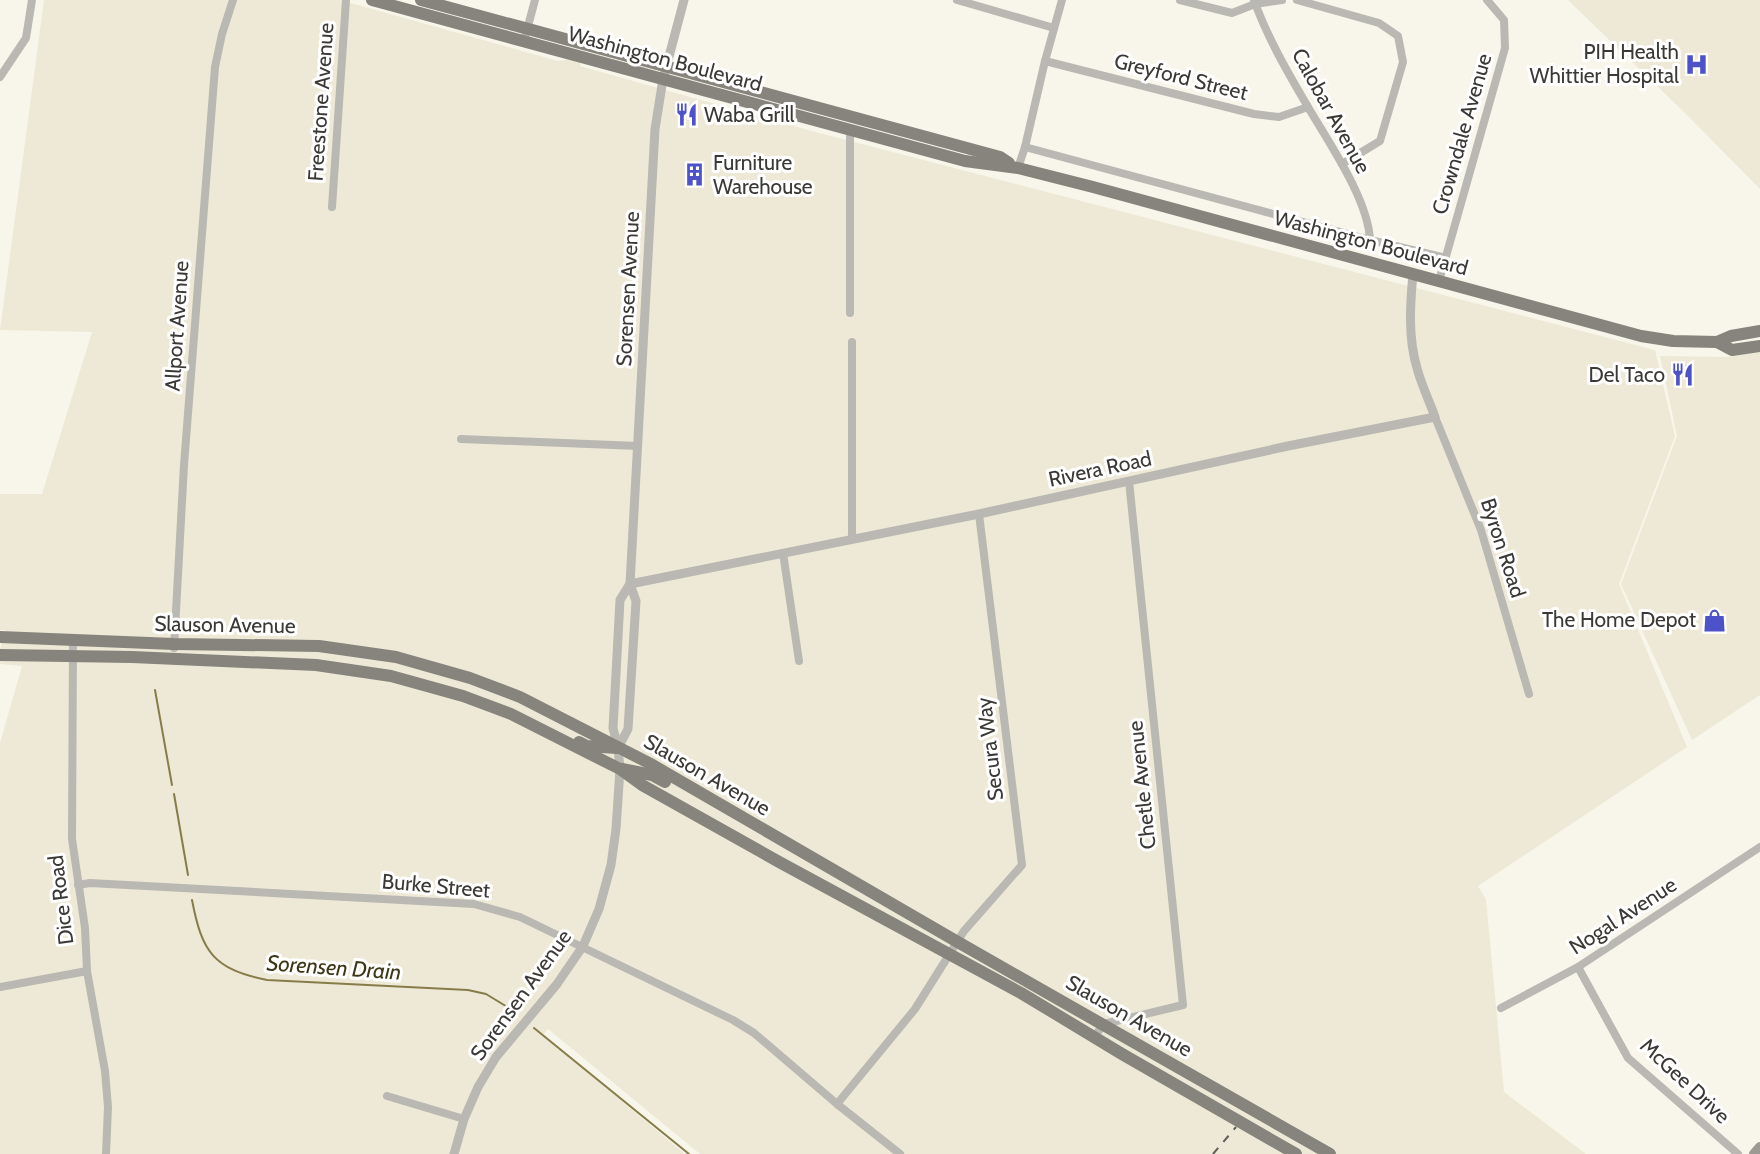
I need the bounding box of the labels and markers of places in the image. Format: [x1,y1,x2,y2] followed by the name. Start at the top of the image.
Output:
[1530,39,1679,88] place label: PIH Health Whittier Hospital
[1684,51,1710,77] hospital icon: PIH Health Whittier Hospital
[673,102,699,128] restaurant icon: Waba Grill
[704,102,795,127] place label: Waba Grill
[713,150,813,199] place label: Furniture Warehouse
[682,162,708,188] building icon: Furniture Warehouse
[1588,362,1665,387] place label: Del Taco
[1670,362,1696,388] restaurant icon: Del Taco
[1542,607,1696,632] place label: The Home Depot
[1701,607,1727,633] shop icon: The Home Depot

